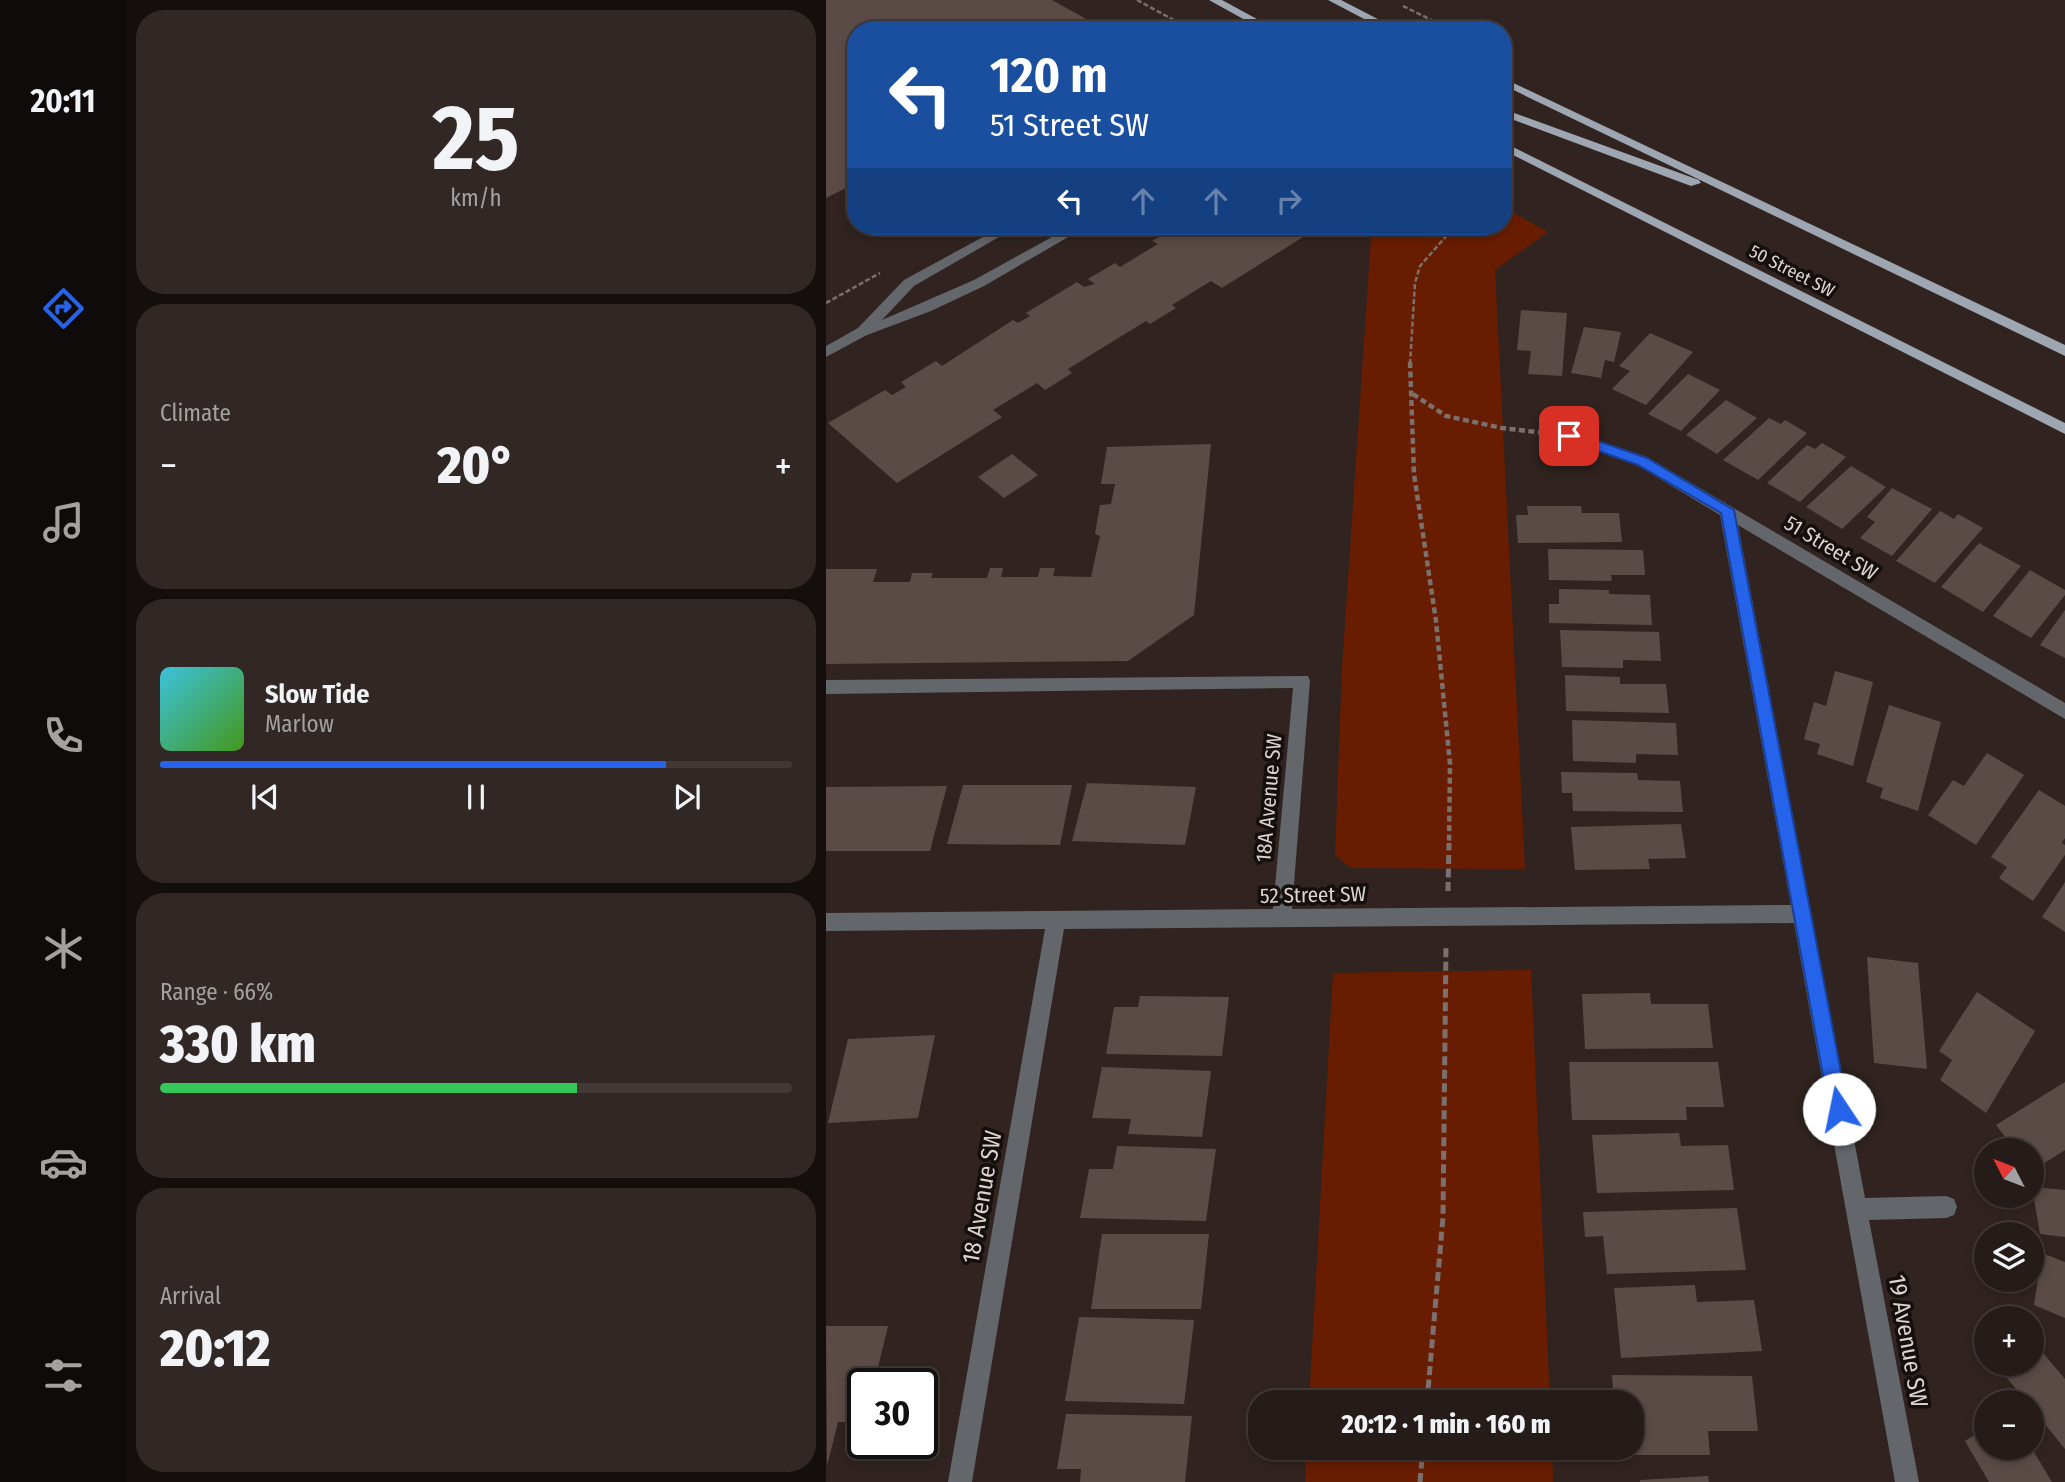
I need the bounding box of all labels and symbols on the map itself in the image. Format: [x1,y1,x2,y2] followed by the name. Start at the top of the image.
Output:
[1746,240,1839,302] street label: 50 Street SW
[1539,406,1599,466] pin
[1780,510,1883,586] street label: 51 Street SW
[1250,733,1288,863] street label: 18A Avenue SW
[1260,881,1367,909] street label: 52 Street SW
[1802,1072,1876,1146] position arrow
[957,1128,1007,1266] street label: 18 Avenue SW
[1974,1138,2044,1208] north arrow
[1883,1273,1933,1409] street label: 19 Avenue SW
[847,1368,938,1459] speed limit sign: 30

